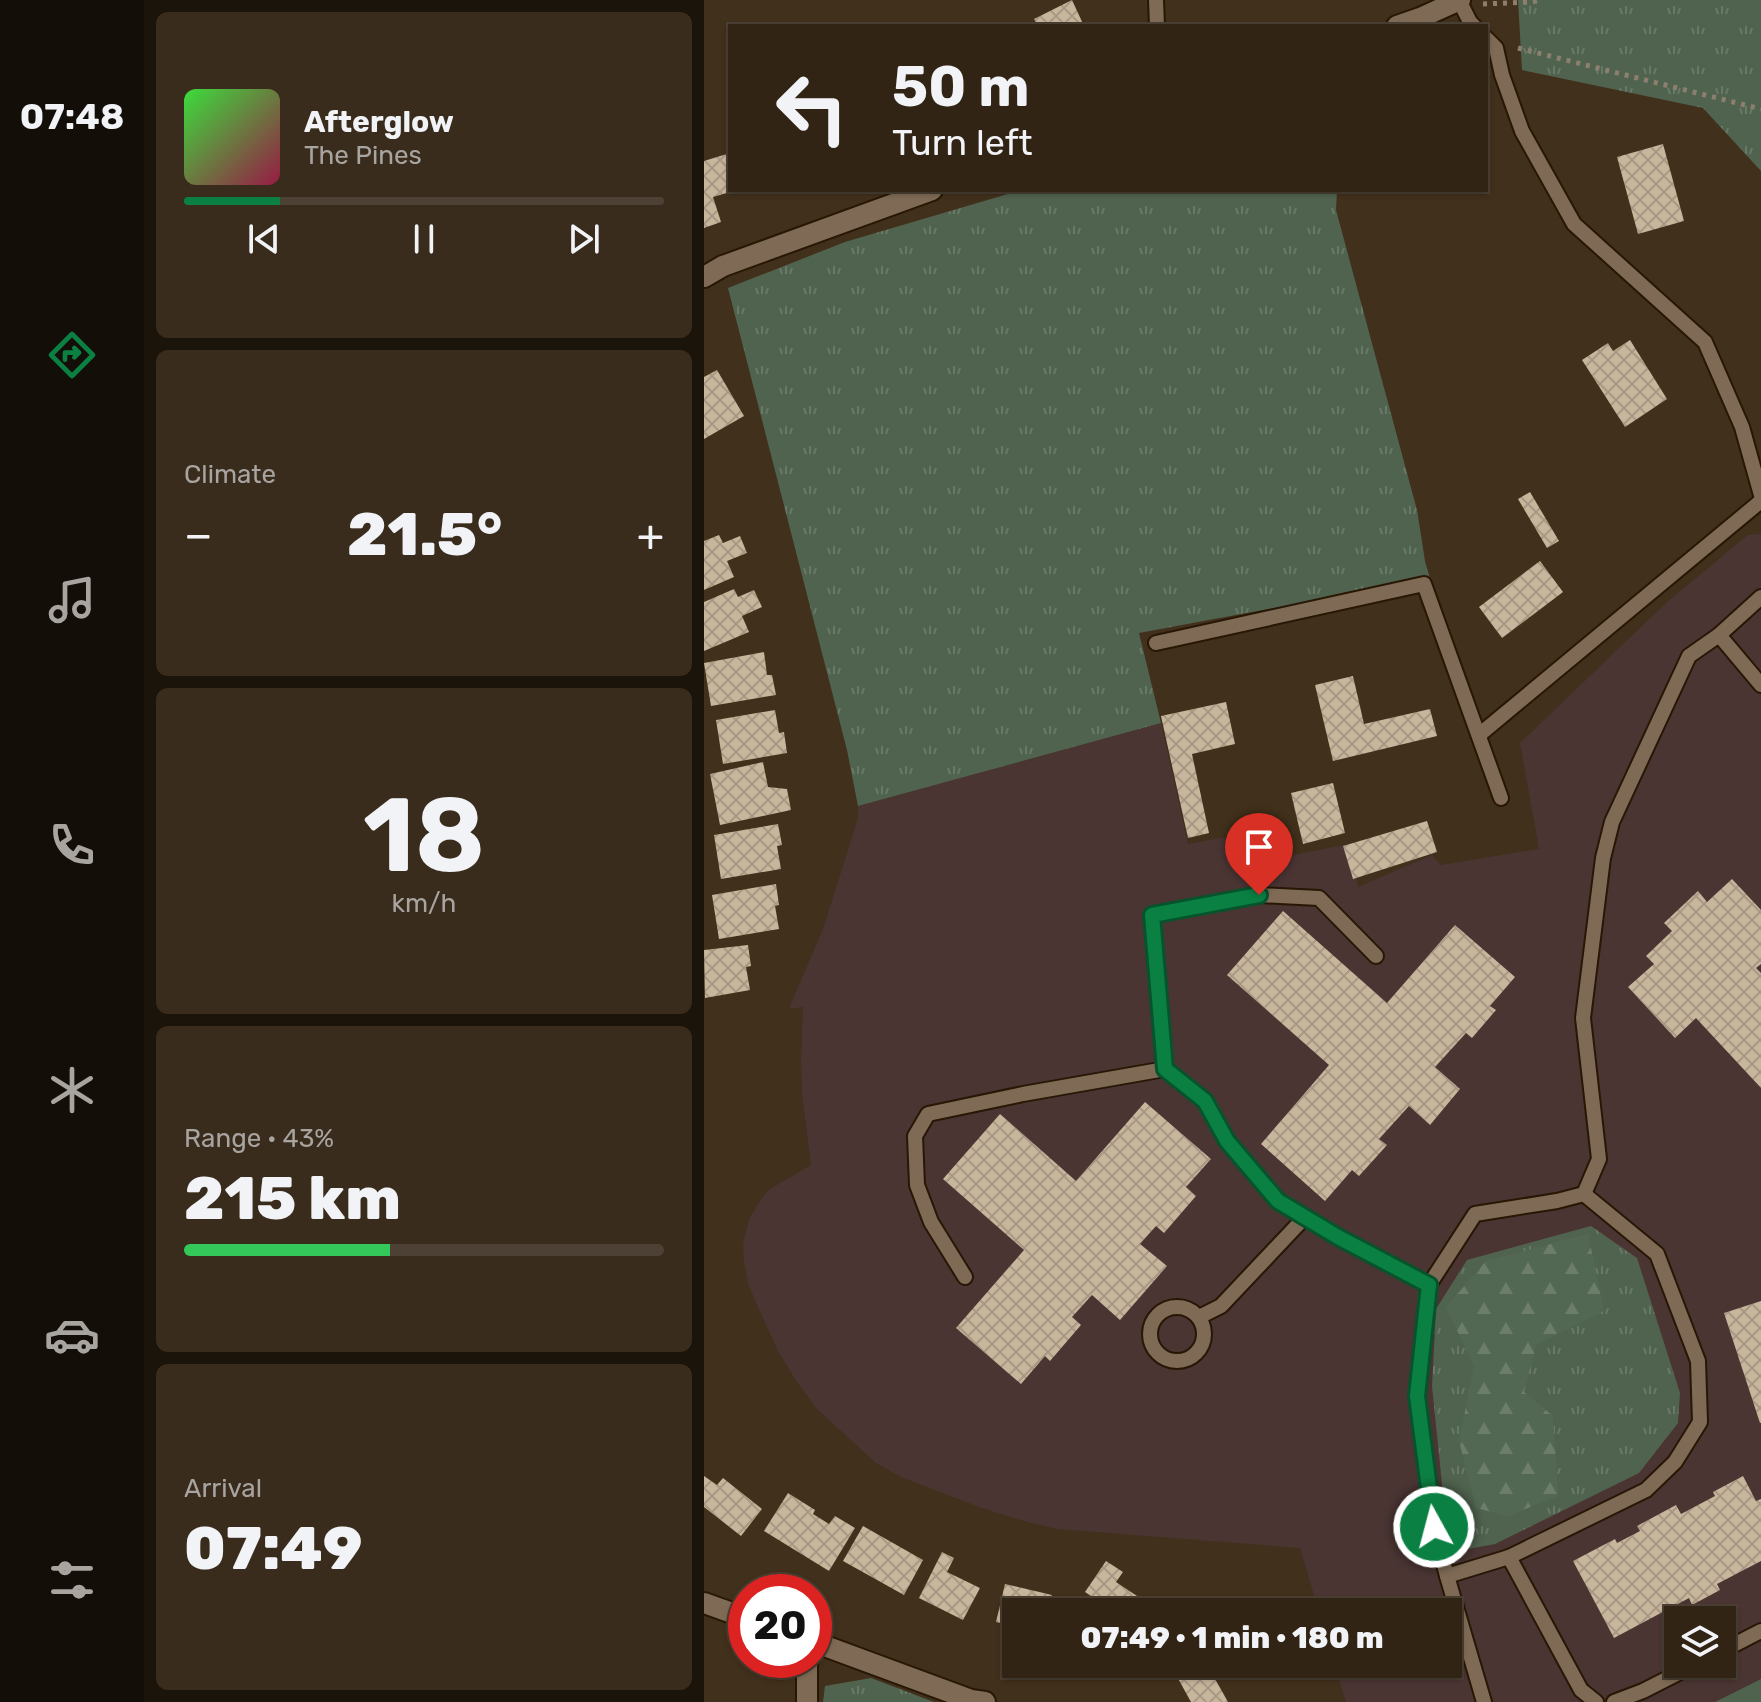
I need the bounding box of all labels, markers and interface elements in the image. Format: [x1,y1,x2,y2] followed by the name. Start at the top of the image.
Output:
[892,54,1029,120] text: 50 m
[760,56,864,160] icon: left
[20,95,124,138] text: 07:48
[304,104,454,140] text: Afterglow
[892,121,1033,164] text: Turn left
[304,140,422,171] text: The Pines
[242,217,286,261] icon: previous
[402,217,446,261] icon: pause
[562,217,606,261] icon: next
[44,327,100,383] icon: directions
[184,459,276,490] text: Climate
[347,499,502,570] text: 21.5°
[184,509,213,561] text: −
[637,509,664,561] text: +
[44,572,100,628] icon: music
[363,774,485,897] text: 18
[1225,813,1293,895] pin
[44,817,100,873] icon: phone
[1237,825,1281,869] icon: arrive
[392,888,456,919] text: km/h
[44,1062,100,1118] icon: climate
[184,1123,334,1154] text: Range · 43%
[184,1163,401,1234] text: 215 km
[44,1307,100,1363] icon: car
[184,1473,262,1504] text: Arrival
[1392,1485,1476,1569] position arrow
[184,1513,362,1584] text: 07:49
[44,1552,100,1608] icon: filters
[728,1574,832,1678] speed limit sign: 20
[1664,1606,1736,1678] map controls
[1664,1606,1736,1678] button: layers
[1081,1620,1383,1656] text: 07:49 · 1 min · 180 m

